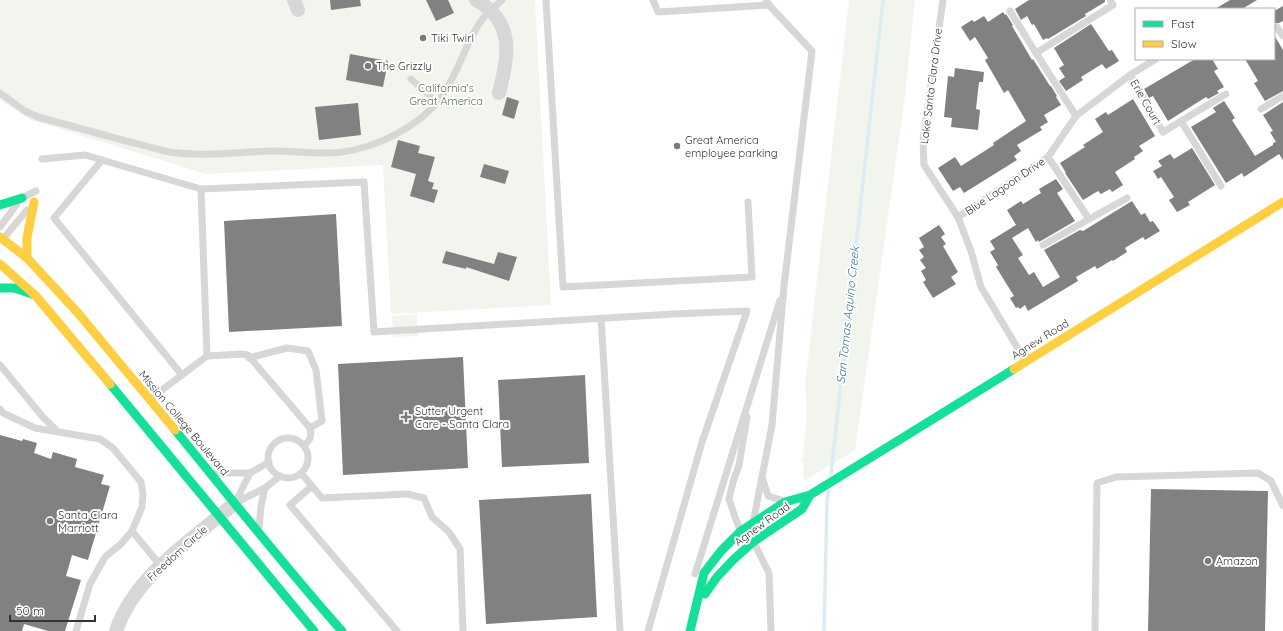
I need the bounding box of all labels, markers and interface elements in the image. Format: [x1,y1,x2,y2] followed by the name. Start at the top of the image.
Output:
[1135,8,1275,60] legend
[1171,16,1195,31] text: Fast
[917,27,945,145] street label: Lake Santa Clara Drive
[431,31,474,45] place label: Tiki Twirl
[418,33,428,43] marker: Tiki Twirl
[1171,36,1197,51] text: Slow
[376,59,432,73] place label: The Grizzly
[363,61,373,71] marker: The Grizzly
[1127,77,1165,127] street label: Erie Court
[409,81,483,108] park label: California's Great America
[685,133,778,160] place label: Great America employee parking
[672,141,682,151] marker: Great America employee parking
[962,154,1048,218] street label: Blue Lagoon Drive
[833,244,862,385] water label: San Tomas Aquino Creek
[1009,316,1071,362] street label: Agnew Road
[136,368,232,478] street label: Mission College Boulevard
[415,404,509,431] place label: Sutter Urgent Care - Santa Clara
[400,411,412,423] marker: Sutter Urgent Care - Santa Clara
[732,499,792,549] street label: Agnew Road
[58,508,118,535] place label: Santa Clara Marriott
[45,516,55,526] marker: Santa Clara Marriott
[144,522,210,584] street label: Freedom Circle
[1216,554,1258,568] place label: Amazon
[1203,556,1213,566] marker: Amazon
[10,597,95,623] scale bar
[16,603,44,618] text: 50 m

